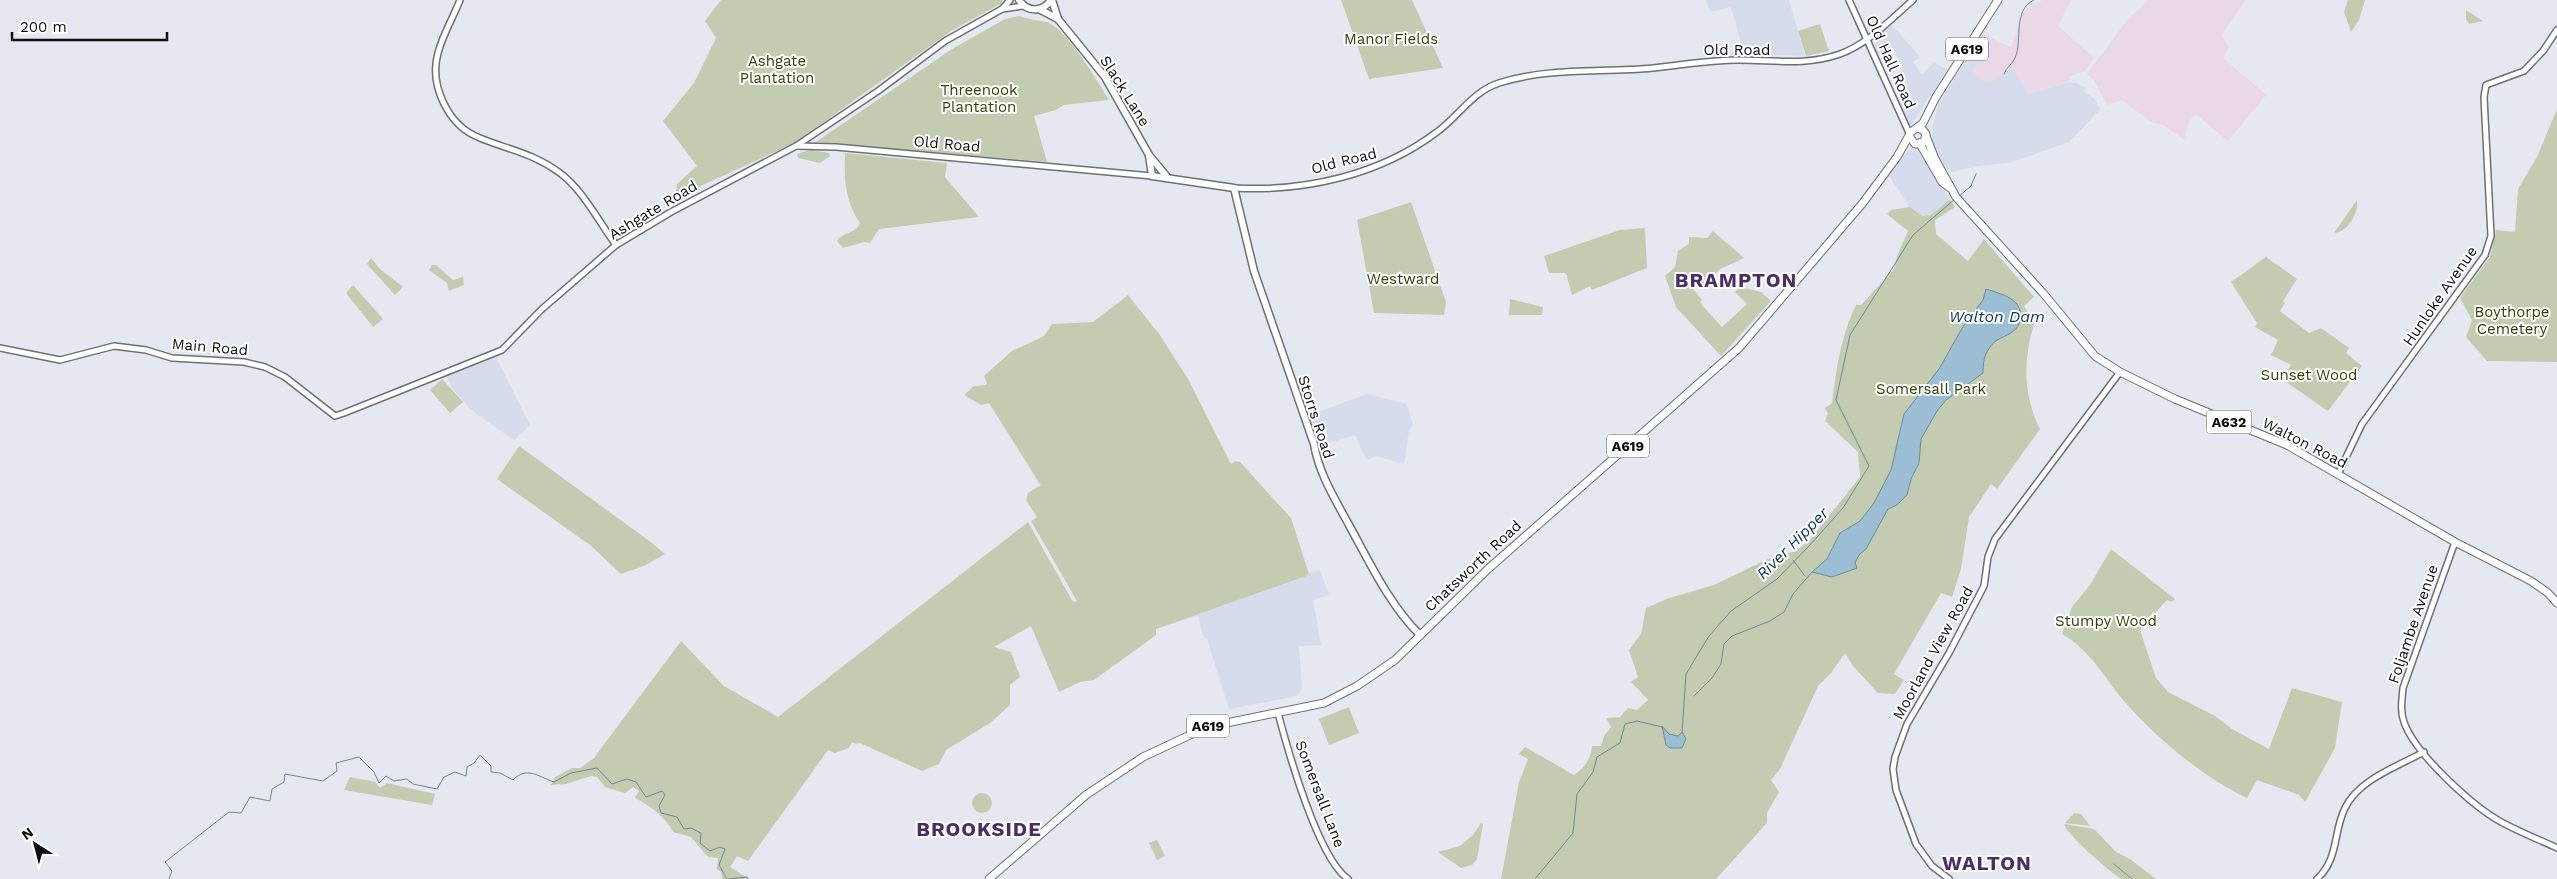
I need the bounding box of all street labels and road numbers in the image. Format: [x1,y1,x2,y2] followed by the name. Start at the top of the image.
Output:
[1862,13,1920,111] street label: Old Hall Road
[1946,38,1988,61] road number: A619
[1704,41,1770,59] street label: Old Road
[1096,52,1154,130] street label: Slack Lane
[913,132,981,156] street label: Old Road
[1309,144,1379,178] street label: Old Road
[606,177,700,243] street label: Ashgate Road
[2399,243,2481,349] street label: Hunloke Avenue
[171,335,249,359] street label: Main Road
[1294,373,1338,461] street label: Storrs Road
[2206,411,2252,434] road number: A632
[2260,414,2350,472] street label: Walton Road
[1607,434,1649,458] road number: A619
[1421,517,1525,615] street label: Chatsworth Road
[2384,562,2442,686] street label: Foljambe Avenue
[1889,583,1977,723] street label: Moorland View Road
[1187,714,1229,738] road number: A619
[1291,738,1349,850] street label: Somersall Lane

